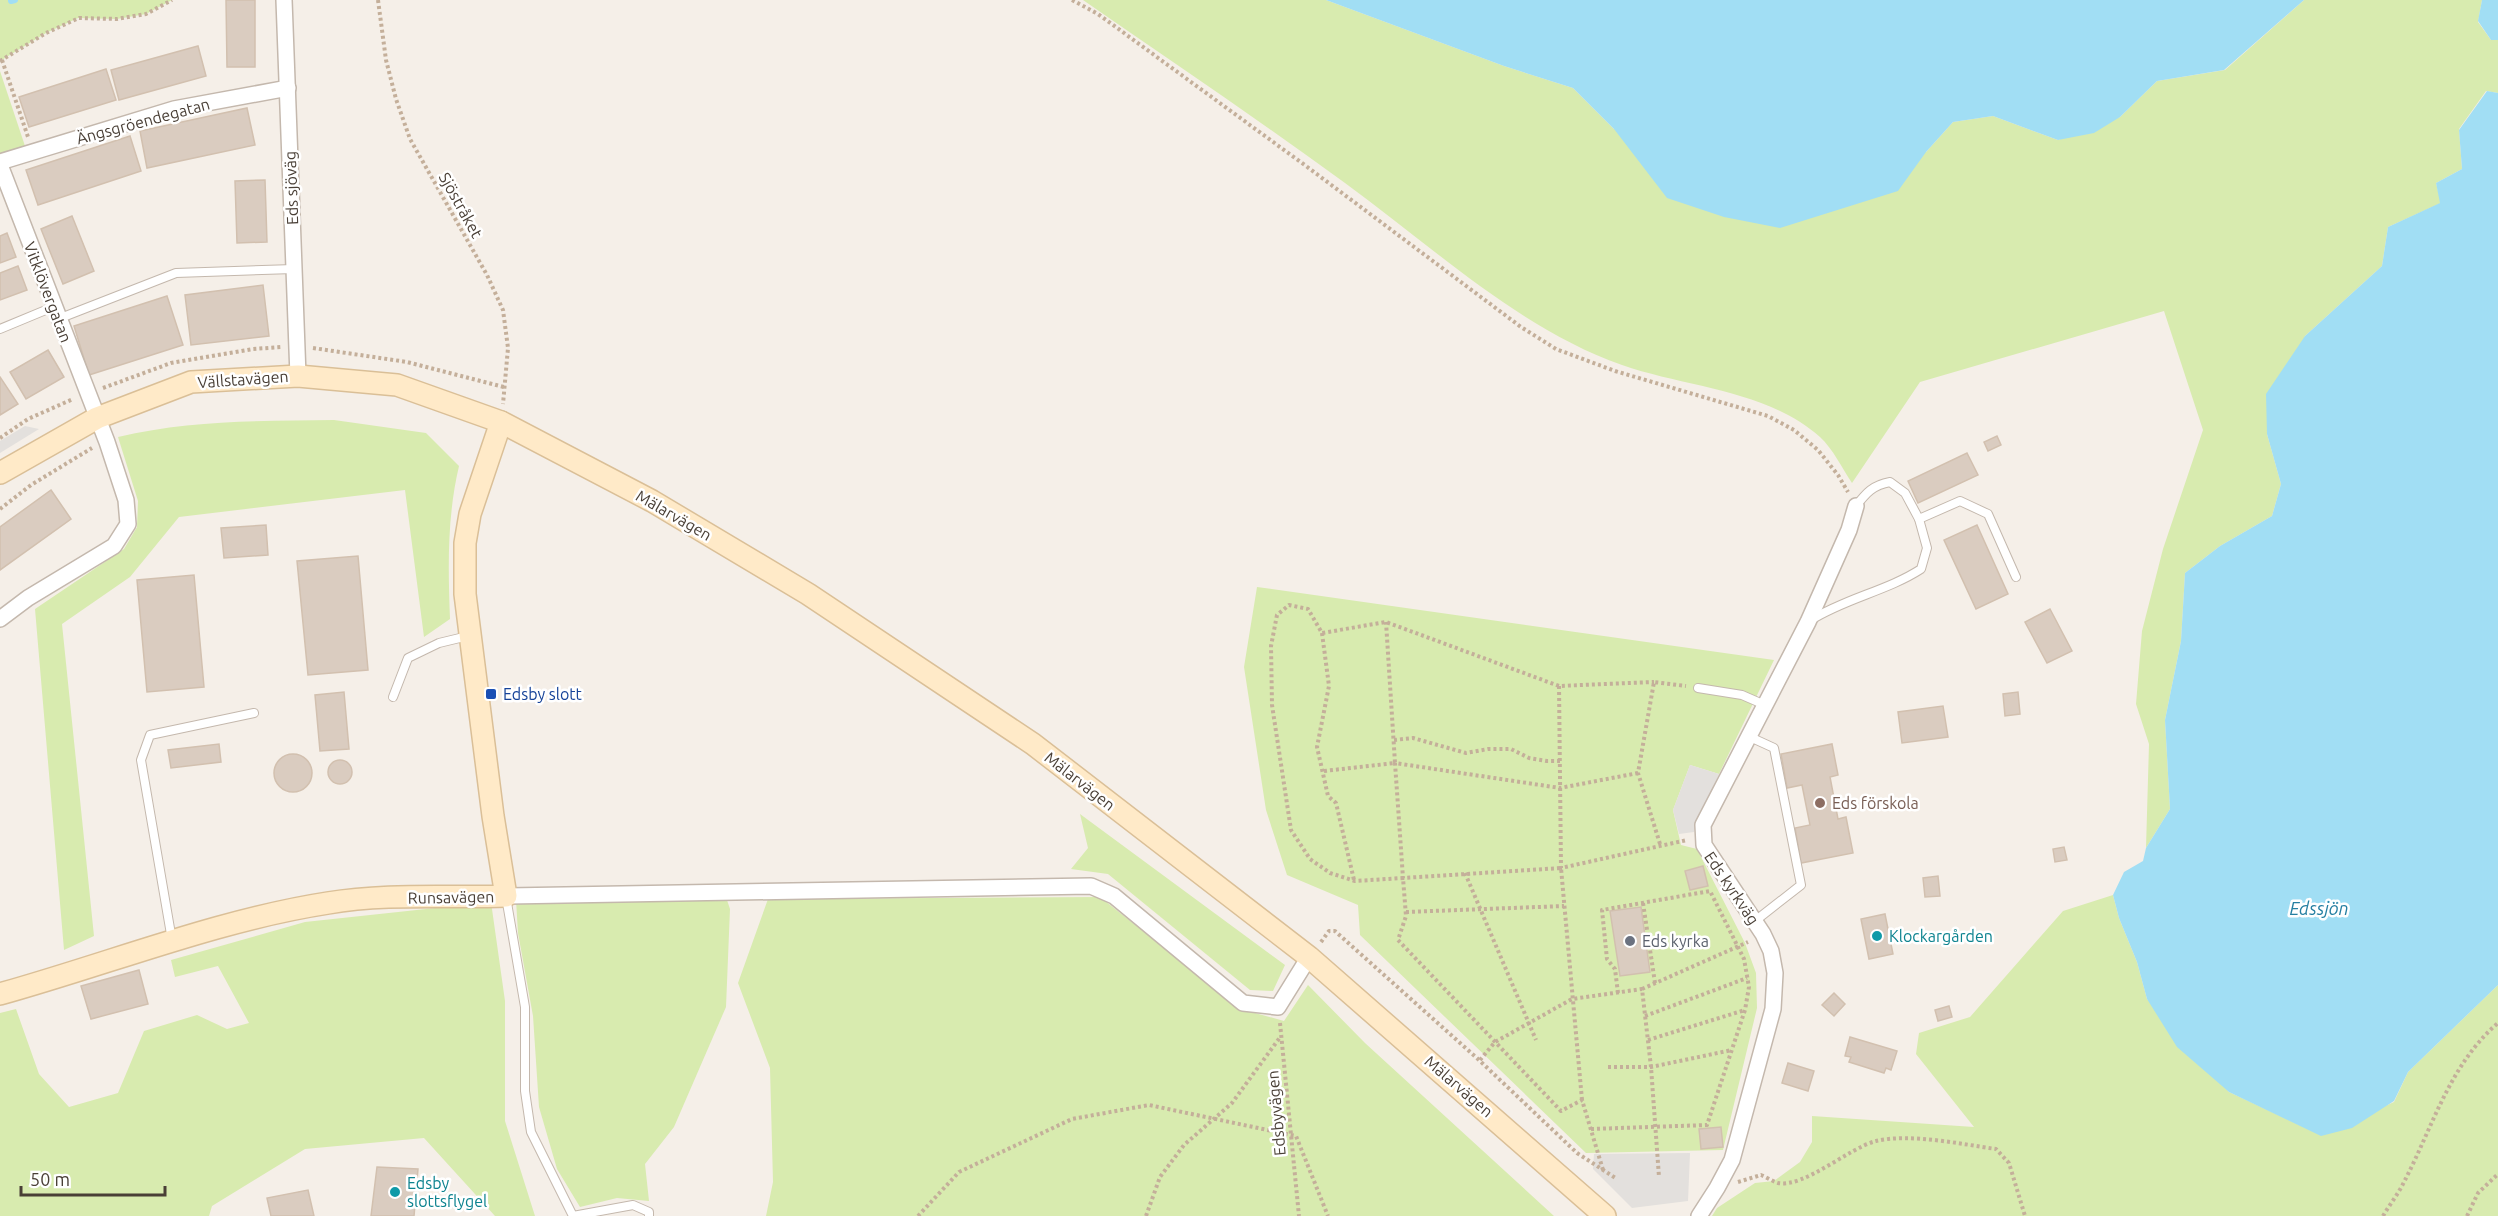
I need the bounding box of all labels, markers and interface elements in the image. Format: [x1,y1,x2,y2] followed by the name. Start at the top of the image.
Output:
[74,95,212,147] street label: Ängsgröendegatan
[281,151,301,225] street label: Eds sjöväg
[436,169,487,241] street label: Sjöstråket
[21,239,75,345] street label: Vitklövergatan
[197,367,289,391] street label: Vällstavägen
[633,486,715,544] street label: Mälarvägen
[503,685,583,703] place label: Edsby slott
[484,687,498,701] marker: Edsby slott
[1041,748,1119,814] street label: Mälarvägen
[1832,794,1919,812] place label: Eds förskola
[1813,796,1827,810] marker: Eds förskola
[1701,848,1763,928] street label: Eds kyrkväg
[408,887,494,907] street label: Runsavägen
[2289,898,2349,918] water label: Edssjön
[1889,927,1993,945] place label: Klockargården
[1870,929,1884,943] marker: Klockargården
[1642,932,1709,950] place label: Eds kyrka
[1623,934,1637,948] marker: Eds kyrka
[1421,1052,1497,1120] street label: Mälarvägen
[1263,1070,1289,1156] street label: Edsbyvägen
[21,1159,165,1197] scale bar
[30,1169,70,1189] text: 50 m
[407,1174,487,1210] place label: Edsby slottsflygel
[388,1185,402,1199] marker: Edsby slottsflygel

